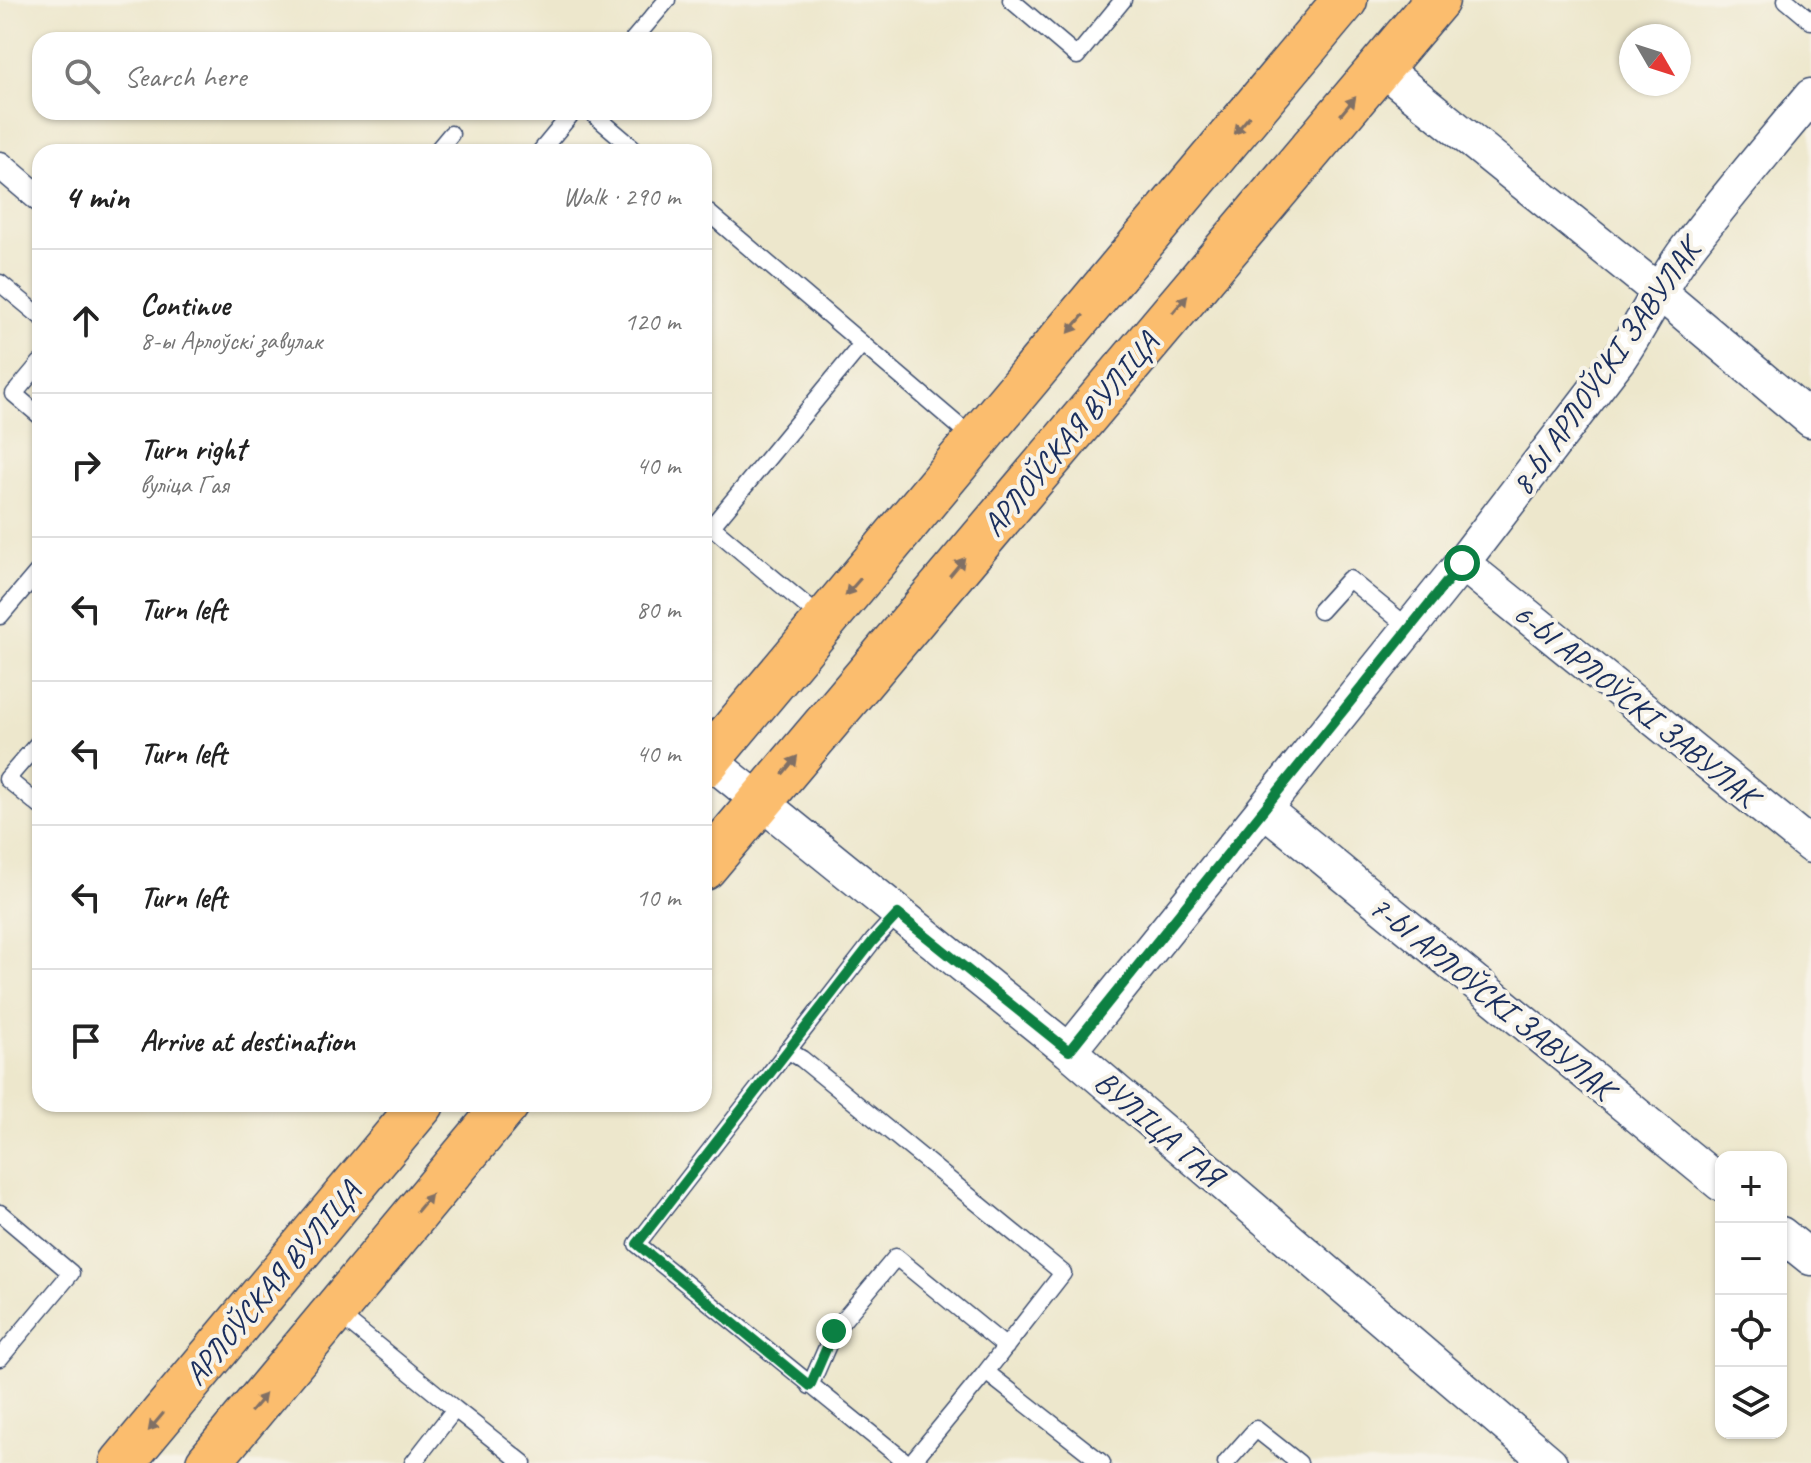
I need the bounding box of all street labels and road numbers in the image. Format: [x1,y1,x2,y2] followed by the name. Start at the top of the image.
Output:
[1502,226,1713,503] street label: 8-Ы АРЛОЎСКІ ЗАВУЛАК
[973,322,1169,545] street label: АРЛОЎСКАЯ ВУЛІЦА
[1505,593,1771,820] street label: 6-Ы АРЛОЎСКІ ЗАВУЛАК
[1361,886,1627,1113] street label: 7-Ы АРЛОЎСКІ ЗАВУЛАК
[1086,1061,1235,1199] street label: ВУЛІЦА ГАЯ
[175,1171,371,1394] street label: АРЛОЎСКАЯ ВУЛІЦА

